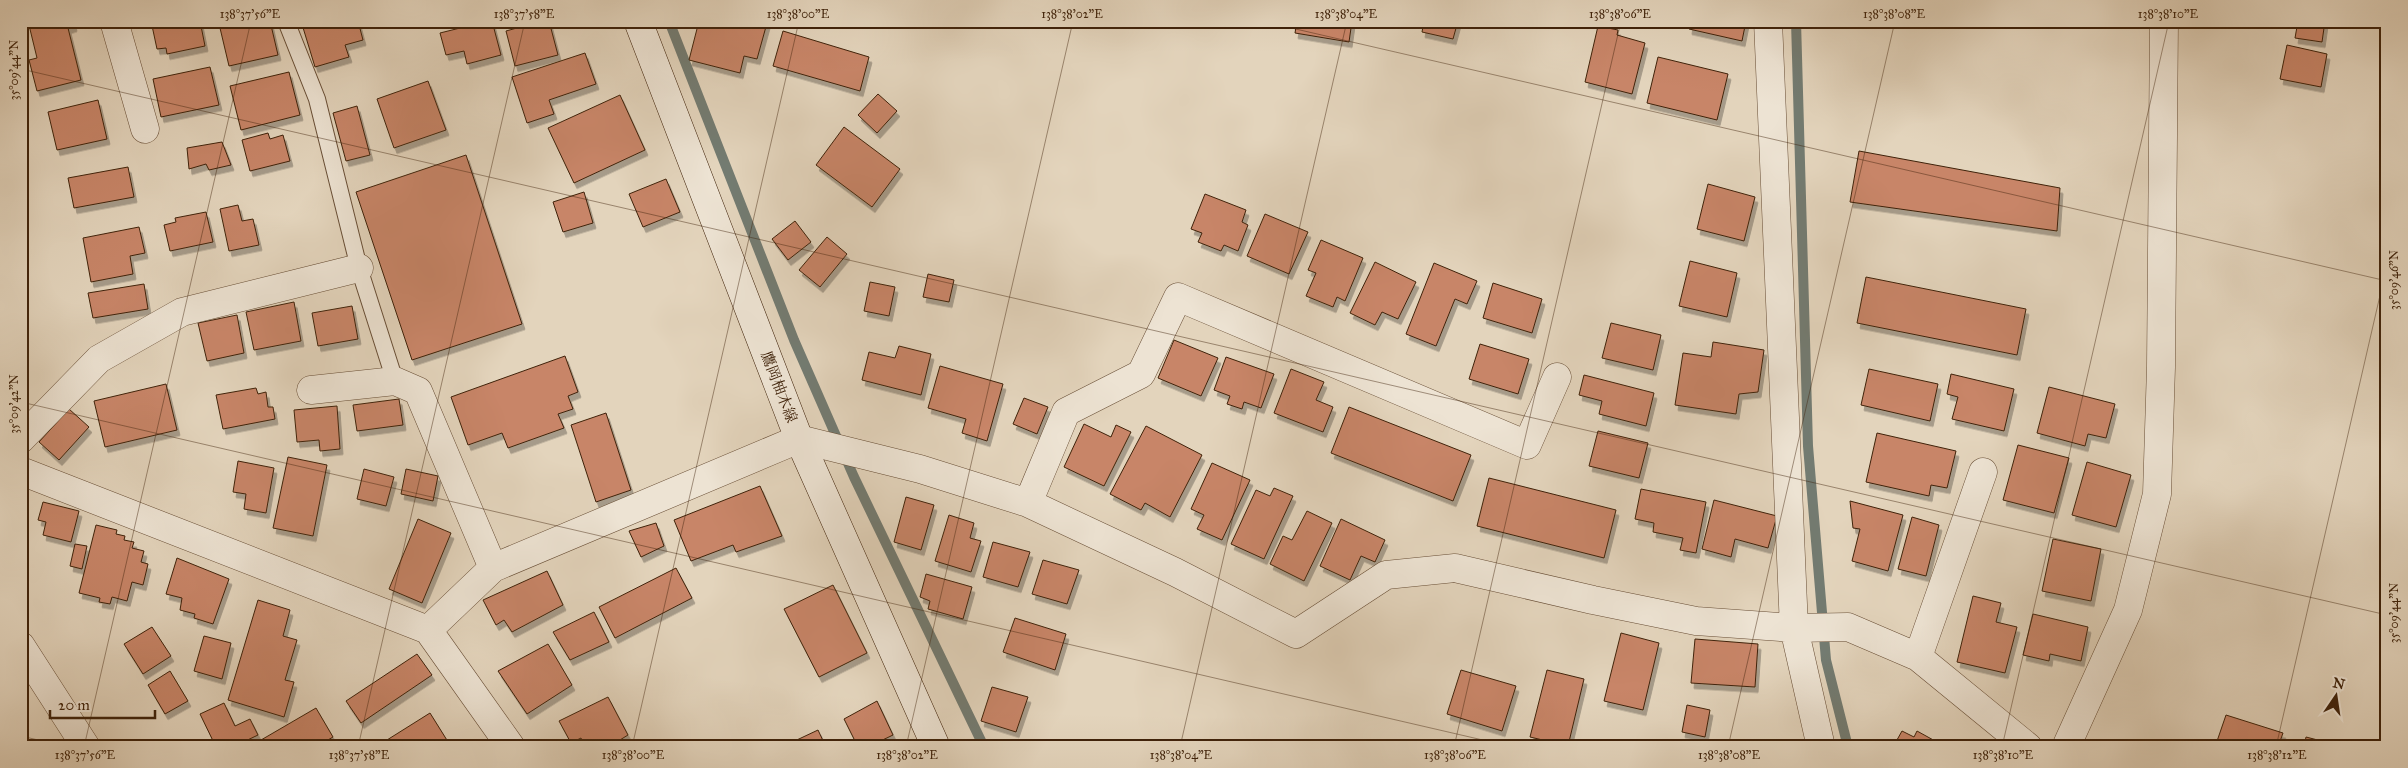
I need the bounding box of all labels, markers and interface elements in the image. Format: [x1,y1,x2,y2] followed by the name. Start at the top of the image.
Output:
[220,7,281,21] text: 138°37'56"E
[494,7,555,21] text: 138°37'58"E
[767,7,830,21] text: 138°38'00"E
[1041,7,1103,21] text: 138°38'02"E
[1315,7,1378,21] text: 138°38'04"E
[1589,7,1651,21] text: 138°38'06"E
[1863,7,1925,21] text: 138°38'08"E
[2138,7,2199,21] text: 138°38'10"E
[7,40,21,100] text: 35°09'44"N
[2387,250,2401,310] text: 35°09'46"N
[757,349,801,425] street label: 鷹岡柚木線
[7,374,21,434] text: 35°09'42"N
[2387,583,2401,643] text: 35°09'44"N
[2310,670,2360,720] north arrow
[2331,674,2347,693] text: N
[50,688,155,720] scale bar
[58,696,90,714] text: 20 m
[55,748,116,762] text: 138°37'56"E
[329,748,390,762] text: 138°37'58"E
[602,748,665,762] text: 138°38'00"E
[876,748,938,762] text: 138°38'02"E
[1150,748,1213,762] text: 138°38'04"E
[1424,748,1486,762] text: 138°38'06"E
[1698,748,1760,762] text: 138°38'08"E
[1973,748,2034,762] text: 138°38'10"E
[2247,748,2307,762] text: 138°38'12"E

